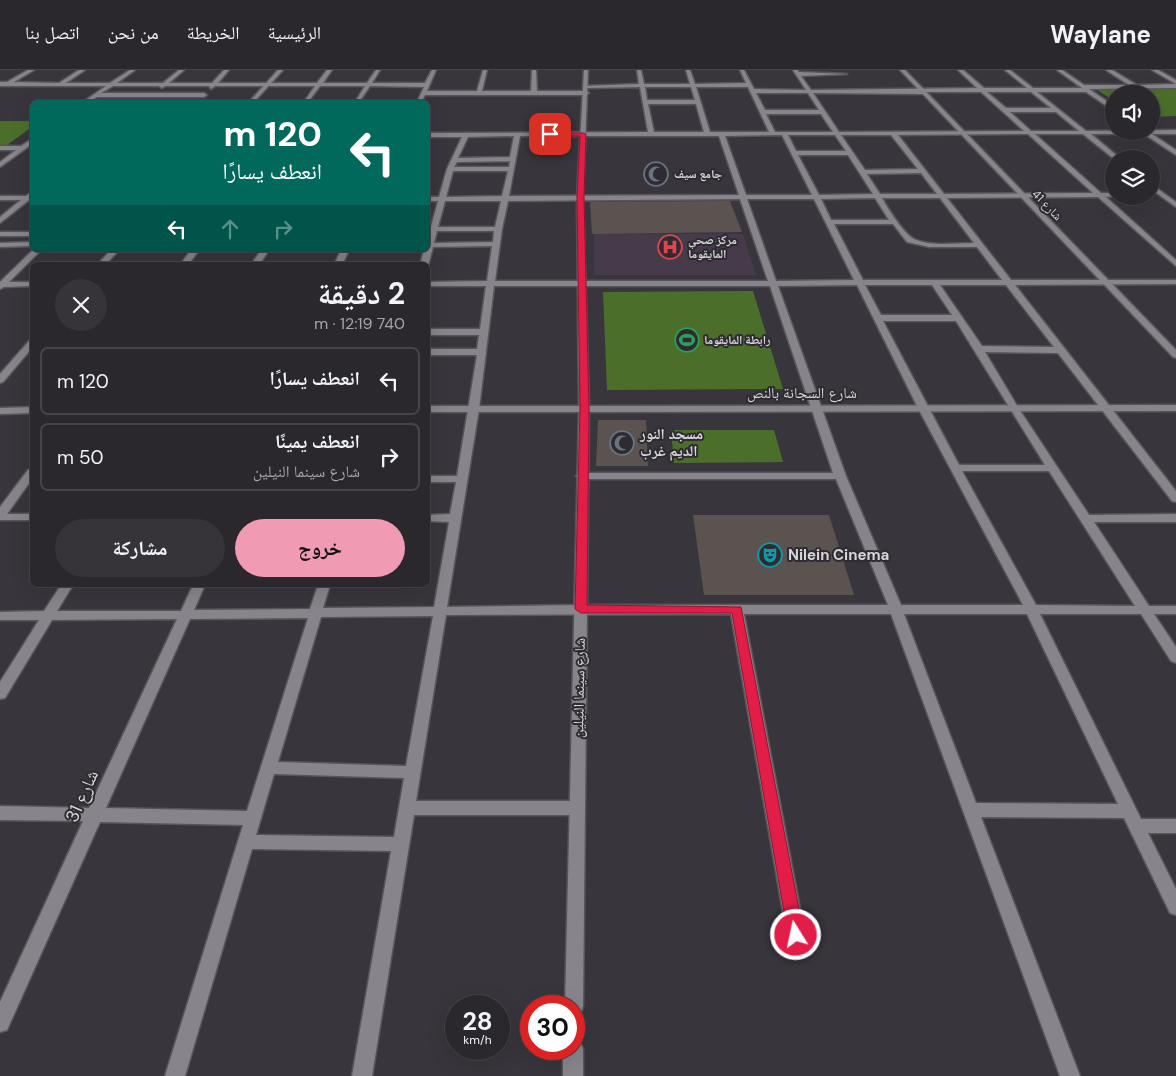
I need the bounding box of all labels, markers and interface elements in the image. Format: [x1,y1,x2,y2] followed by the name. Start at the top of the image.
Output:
[1050,19,1151,50] text: Waylane
[25,21,80,45] text: اتصل بنا
[108,21,159,45] text: من نحن
[187,21,240,45] text: الخريطة
[268,21,321,45] text: الرئيسية
[1105,85,1160,205] map controls
[1105,85,1160,140] button: sound
[223,111,322,157] text: 120 m
[529,113,571,155] pin
[340,120,405,185] icon: left
[536,120,564,148] icon: arrive
[1105,150,1160,205] button: layers
[223,157,322,186] text: انعطف يسارًا
[643,161,669,187] mosque icon: جامع سيف
[674,166,722,182] place label: جامع سيف
[1028,186,1066,224] street label: شارع 41
[163,215,191,243] icon: left
[216,215,244,243] icon: ahead
[269,215,297,243] icon: right
[688,232,737,262] place label: مركز صحي المايقوما
[657,234,683,260] hospital icon: مركز صحي المايقوما
[318,274,405,313] text: 2 دقيقة
[55,279,107,331] button: close
[314,313,405,334] text: 740 m · 12:19
[674,327,700,353] sports icon: رابطة المايقوما
[704,332,771,348] place label: رابطة المايقوما
[269,366,360,391] text: انعطف يسارًا
[375,367,403,395] icon: left
[57,369,109,394] text: 120 m
[747,383,857,403] street label: شارع السجانة بالنص
[639,424,703,461] place label: مسجد النور الديم غرب
[275,429,360,454] text: انعطف يمينًا
[609,430,635,456] mosque icon: مسجد النور الديم غرب
[375,443,403,471] icon: right
[57,445,104,470] text: 50 m
[253,461,360,482] text: شارع سينما النيلين
[55,519,225,577] button: مشاركة
[235,519,405,577] button: خروج
[757,542,783,568] theatre icon: Nilein Cinema
[788,545,889,565] place label: Nilein Cinema
[568,637,590,738] street label: شارع سينما النيلين
[60,766,104,826] street label: شارع 31
[769,908,821,960] position arrow
[520,995,585,1060] speed limit sign: 30
[462,1005,493,1038] text: 28
[463,1032,492,1048] text: km/h

